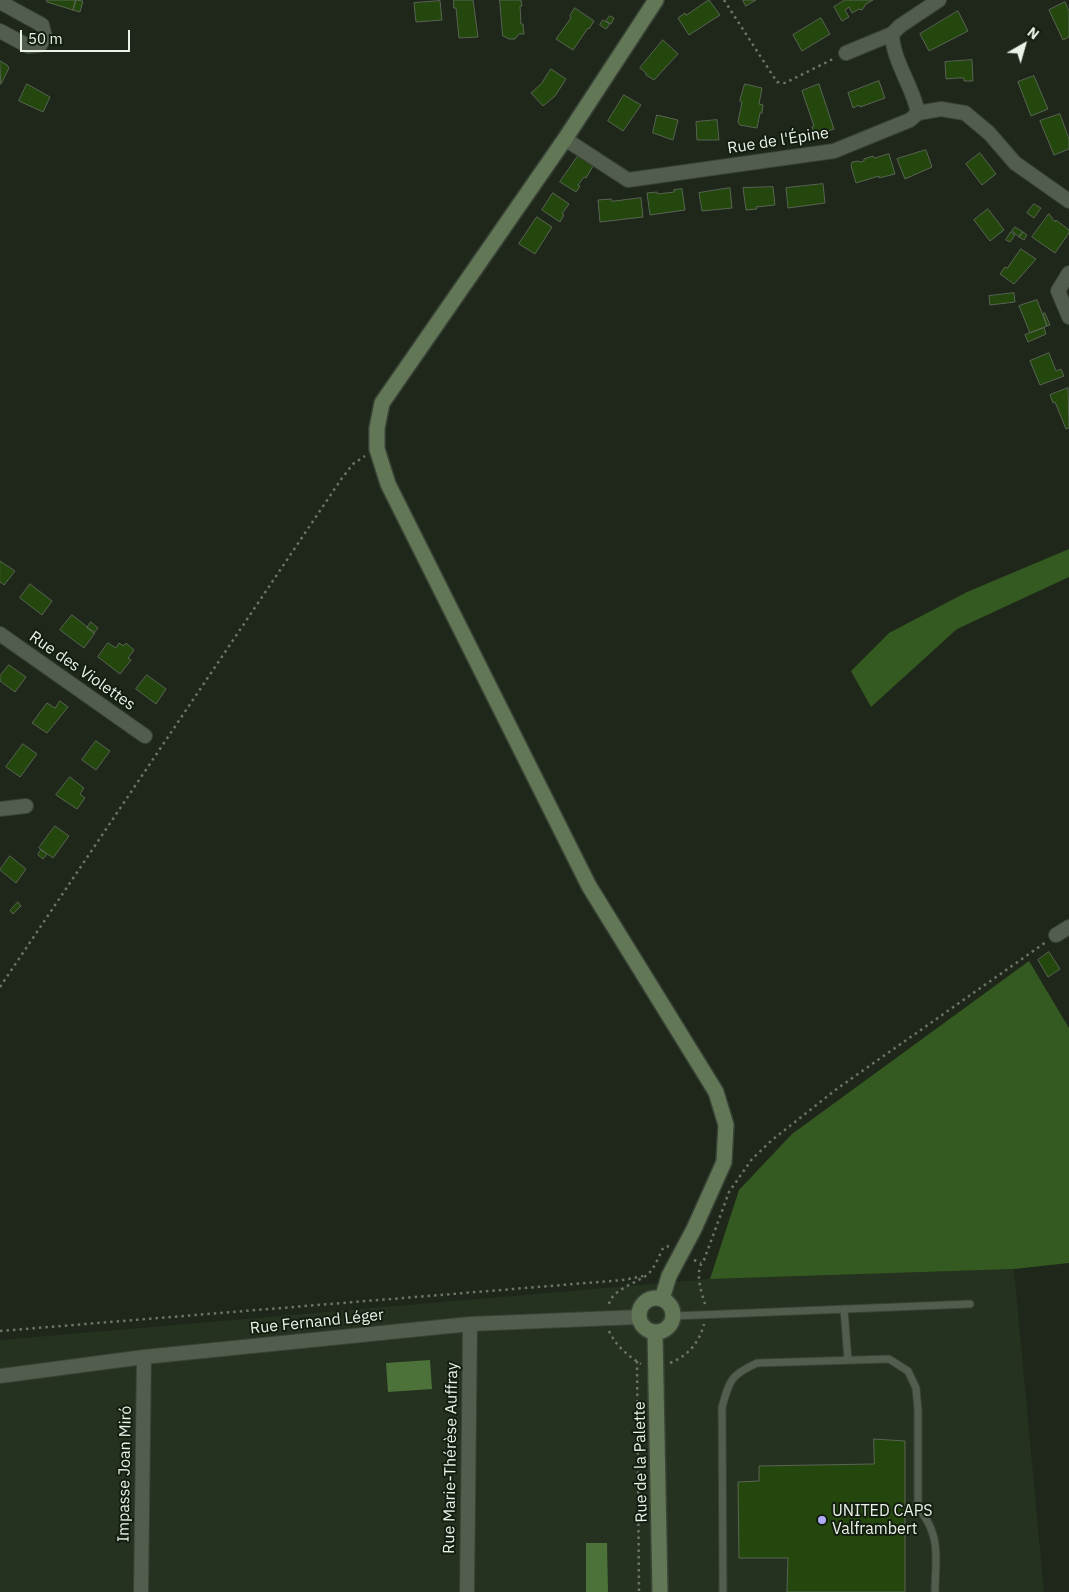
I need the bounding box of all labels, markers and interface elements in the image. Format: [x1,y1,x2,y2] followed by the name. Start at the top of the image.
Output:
[22,20,132,52] scale bar
[999,20,1049,70] north arrow
[1024,23,1043,43] text: N
[28,29,63,48] text: 50 m
[726,124,830,158] street label: Rue de l'Épine
[25,627,139,715] street label: Rue des Violettes
[249,1305,385,1339] street label: Rue Fernand Léger
[440,1362,462,1554] street label: Rue Marie-Thérèse Auffray
[630,1401,652,1523] street label: Rue de la Palette
[114,1406,136,1542] street label: Impasse Joan Miró
[832,1501,933,1539] place label: UNITED CAPS Valframbert
[816,1514,828,1526] marker: UNITED CAPS Valframbert

